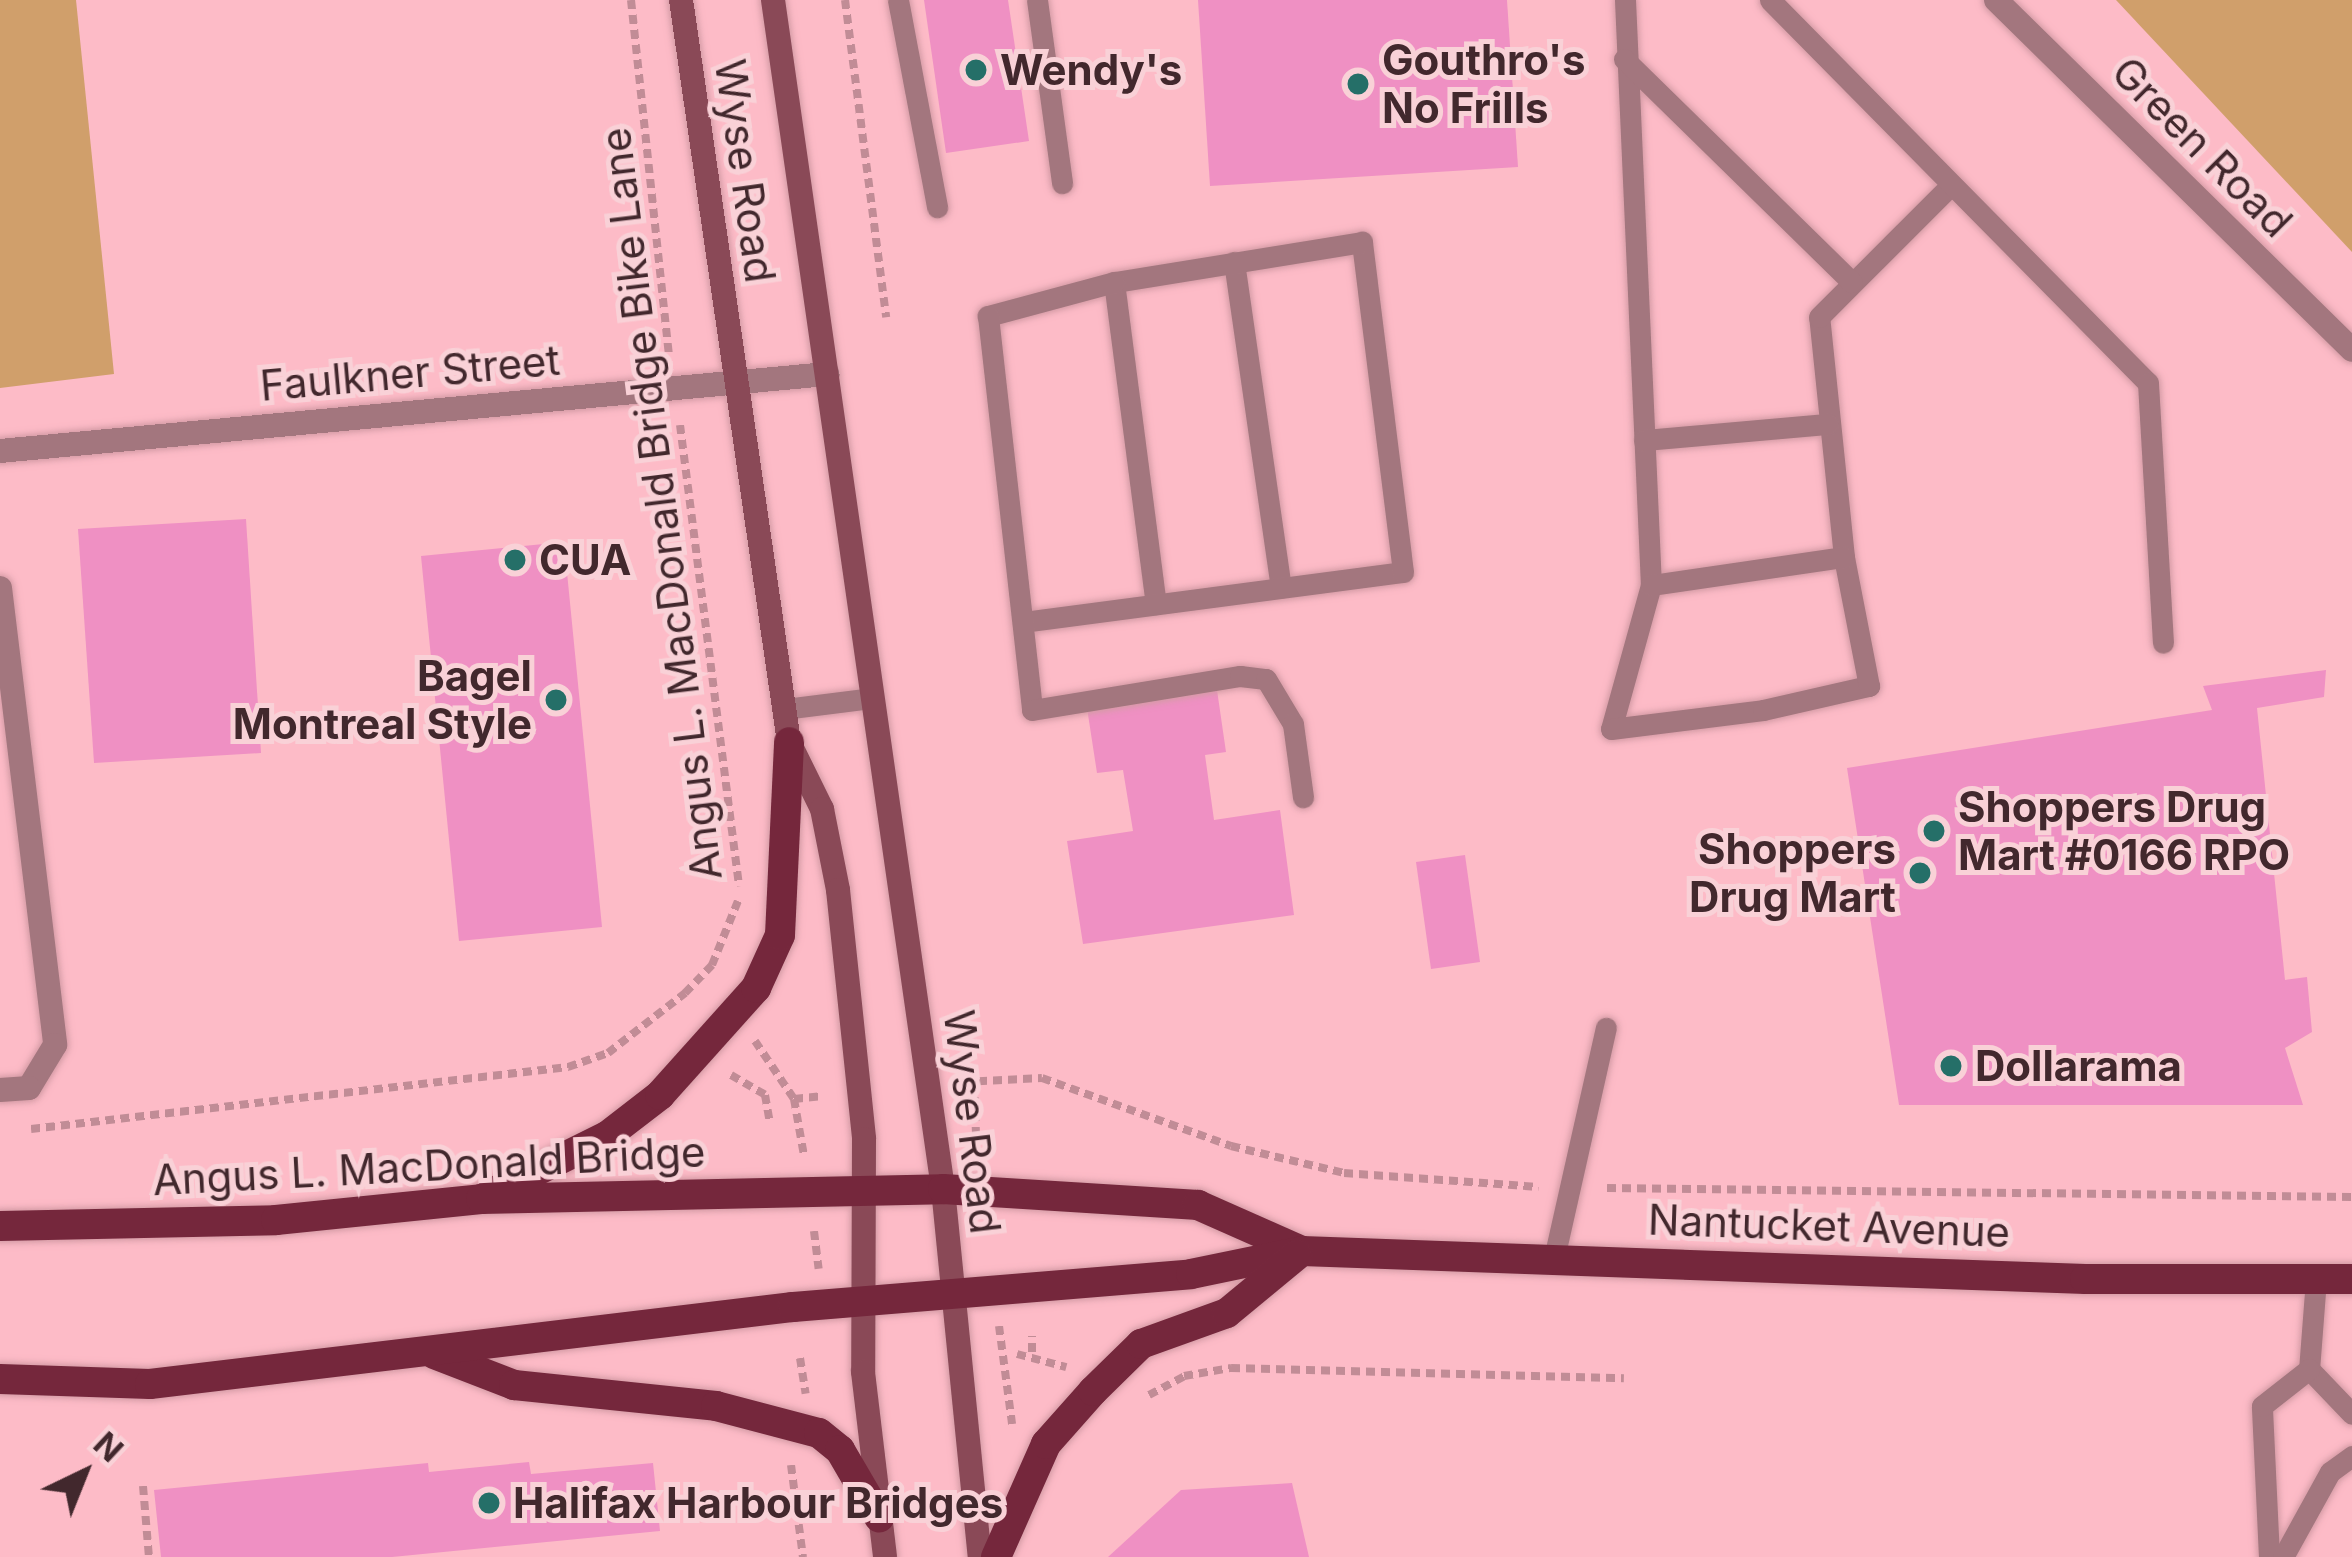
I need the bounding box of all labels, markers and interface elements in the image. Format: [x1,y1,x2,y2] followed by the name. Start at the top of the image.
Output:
[1382,35,1585,134] place label: Gouthro's No Frills
[1000,45,1182,95] place label: Wendy's
[2102,47,2302,247] street label: Green Road
[704,56,786,286] street label: Wyse Road
[963,57,989,83] marker: Wendy's
[1345,71,1371,97] marker: Gouthro's No Frills
[590,125,732,883] street label: Angus L. MacDonald Bridge Bike Lane
[258,335,562,411] street label: Faulkner Street
[539,535,631,585] place label: CUA
[502,547,528,573] marker: CUA
[233,651,532,750] place label: Bagel Montreal Style
[543,687,569,713] marker: Bagel Montreal Style
[1958,782,2290,880] place label: Shoppers Drug Mart #0166 RPO
[1921,818,1947,844] marker: Shoppers Drug Mart #0166 RPO
[1689,824,1896,922] place label: Shoppers Drug Mart
[1907,860,1933,886] marker: Shoppers Drug Mart
[933,1007,1011,1237] street label: Wyse Road
[1975,1041,2182,1091] place label: Dollarama
[1938,1053,1964,1079] marker: Dollarama
[151,1126,707,1206] street label: Angus L. MacDonald Bridge
[1647,1194,2011,1258] street label: Nantucket Avenue
[24,1413,144,1533] north arrow
[86,1423,131,1470] text: N
[513,1478,1003,1528] place label: Halifax Harbour Bridges
[476,1490,502,1516] marker: Halifax Harbour Bridges

